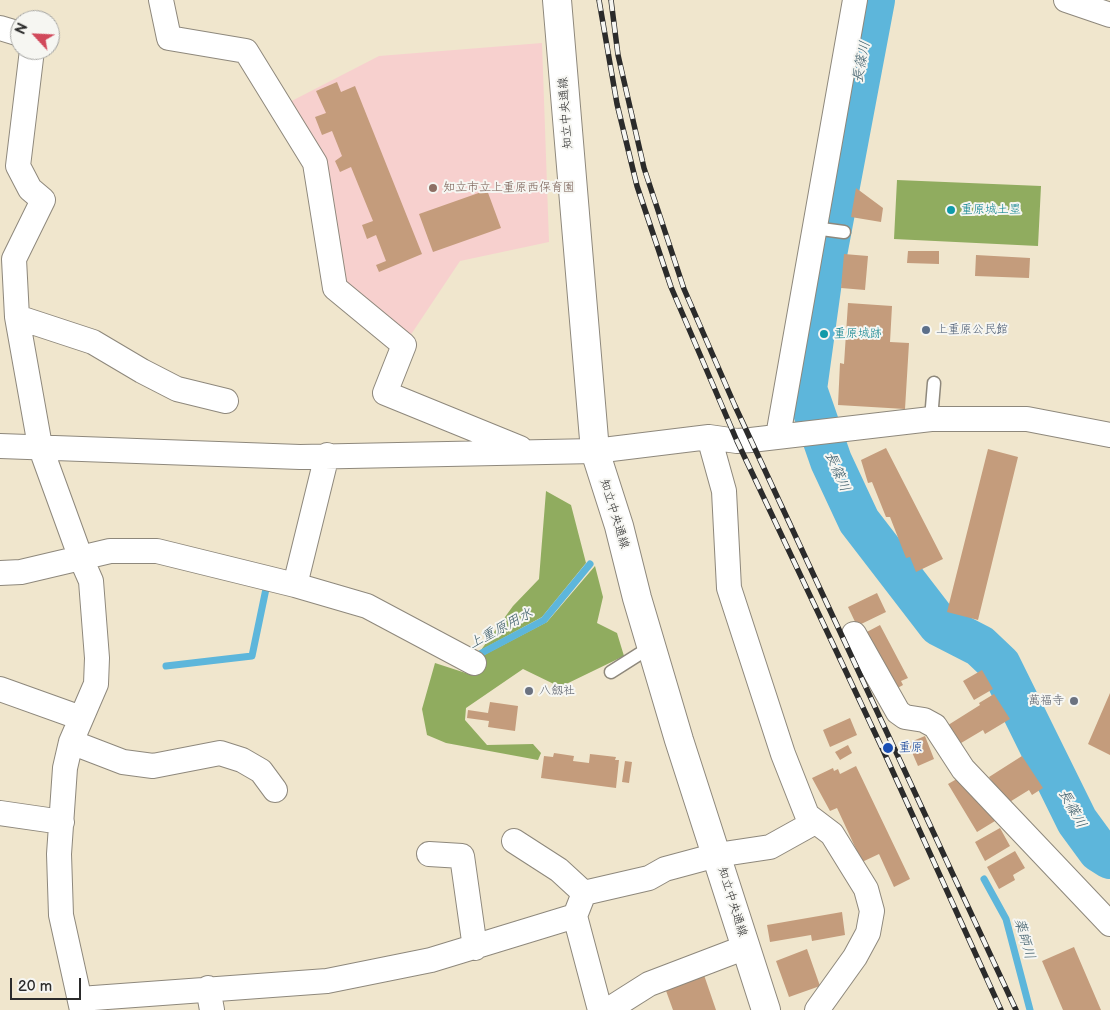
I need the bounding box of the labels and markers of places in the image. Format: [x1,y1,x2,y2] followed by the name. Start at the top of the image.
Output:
[443,181,575,195] place label: 知立市立上重原西保育園
[427,182,439,194] marker: 知立市立上重原西保育園
[961,203,1021,217] place label: 重原城土塁
[945,204,957,216] marker: 重原城土塁
[936,323,1008,337] place label: 上重原公民館
[920,324,932,336] marker: 上重原公民館
[834,327,882,341] place label: 重原城跡
[818,328,830,340] marker: 重原城跡
[539,684,575,698] place label: 八劔社
[523,685,535,697] marker: 八劔社
[1028,694,1064,708] place label: 萬福寺
[1068,695,1080,707] marker: 萬福寺
[881,741,895,755] marker: 重原
[899,741,923,755] place label: 重原

